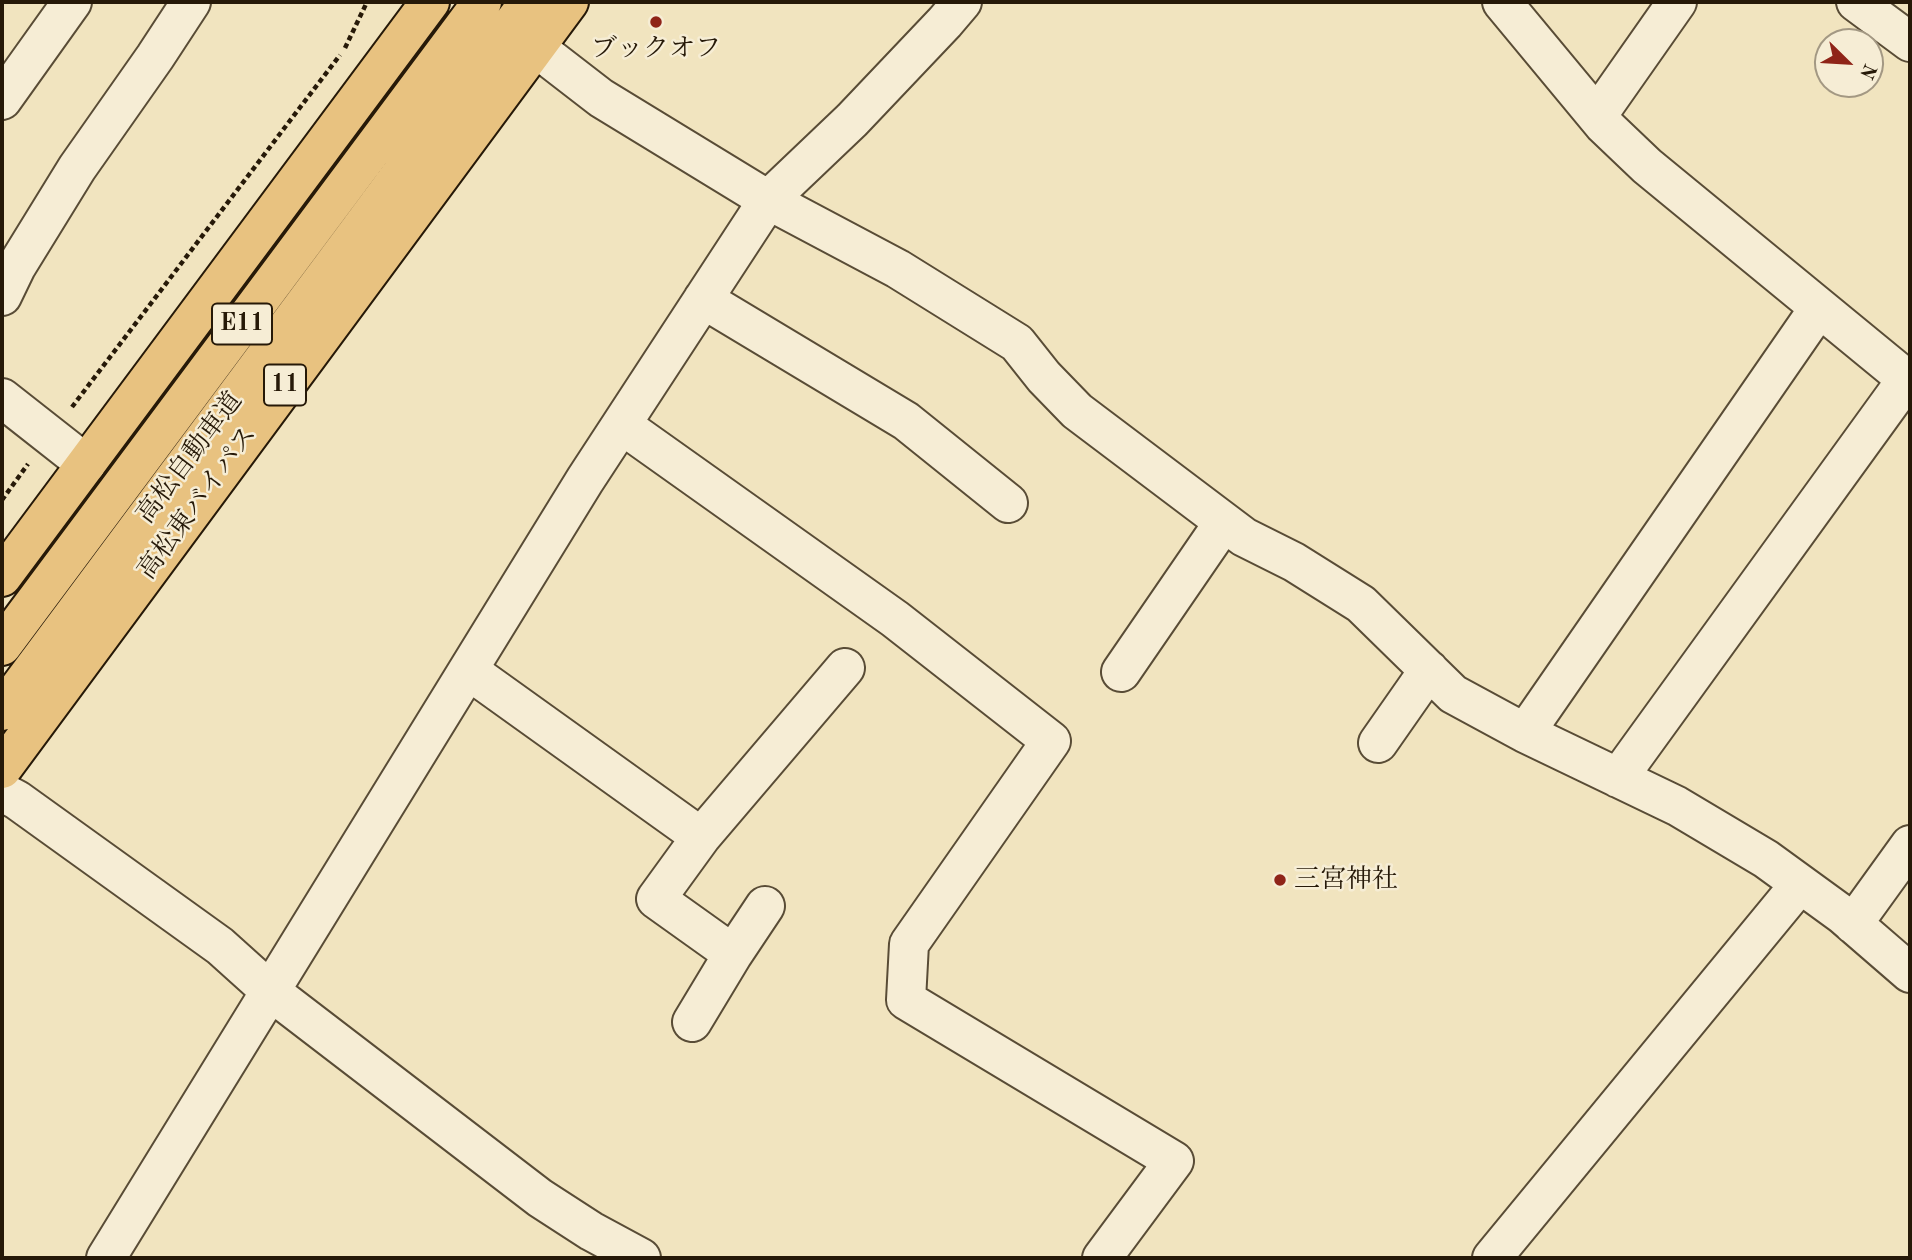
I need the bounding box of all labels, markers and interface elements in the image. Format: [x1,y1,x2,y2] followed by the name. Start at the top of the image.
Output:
[648,14,664,30] marker: ブックオフ
[1814,28,1884,98] north arrow
[591,33,721,65] place label: ブックオフ
[1855,60,1878,81] text: N
[212,304,272,344] road number: E11
[264,364,306,406] road number: 11
[131,386,249,530] street label: 高松自動車道
[132,420,264,586] street label: 高松東バイパス
[1294,864,1398,896] place label: 三宮神社
[1272,872,1288,888] marker: 三宮神社

